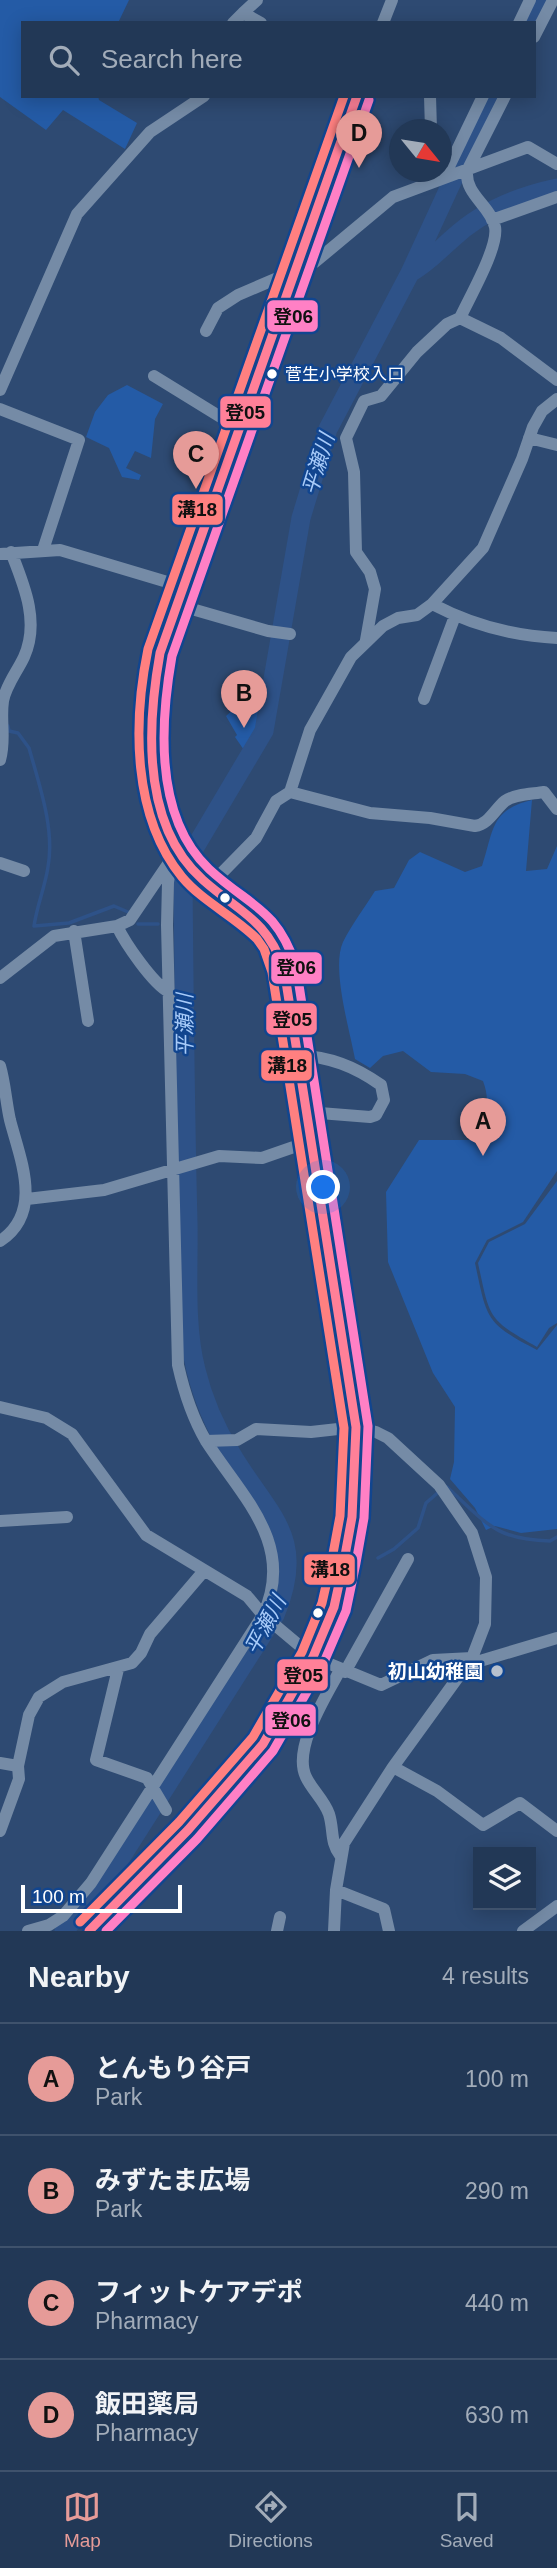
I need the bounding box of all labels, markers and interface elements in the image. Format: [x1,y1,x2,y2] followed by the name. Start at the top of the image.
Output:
[21,21,536,98] search box
[45,41,83,79] icon: search
[101,44,243,74] text: Search here
[336,110,382,168] pin: D
[389,119,452,182] north arrow
[266,299,319,333] line badge: 登06
[273,306,313,327] text: 登06
[285,365,404,384] place label: 菅生小学校入口
[265,367,279,381] marker: 菅生小学校入口
[219,395,272,429] line badge: 登05
[225,402,265,423] text: 登05
[298,429,339,497] water label: 平瀬川
[173,431,219,489] pin: C
[171,493,224,526] line badge: 溝18
[177,499,217,520] text: 溝18
[221,670,267,728] pin: B
[218,891,232,905] unlabelled marker
[270,951,323,985] line badge: 登06
[276,957,316,978] text: 登06
[173,992,196,1057] water label: 平瀬川
[265,1002,318,1036] line badge: 登05
[272,1009,312,1030] text: 登05
[260,1049,313,1082] line badge: 溝18
[267,1055,307,1076] text: 溝18
[460,1098,506,1156] pin: A
[306,1170,340,1204] your location
[303,1553,356,1586] line badge: 溝18
[310,1559,350,1580] text: 溝18
[240,1590,291,1658] water label: 平瀬川
[311,1606,325,1620] unlabelled marker
[276,1658,329,1692] line badge: 登05
[388,1661,483,1682] place label: 初山幼稚園
[489,1663,505,1679] marker: 初山幼稚園
[283,1665,323,1686] text: 登05
[264,1703,317,1737] line badge: 登06
[271,1710,311,1731] text: 登06
[473,1847,536,1910] map controls
[473,1847,536,1910] button: layers
[21,1882,182,1914] scale bar
[32,1886,85,1907] text: 100 m
[28,1960,130,1993] text: Nearby
[442,1963,529,1989] text: 4 results
[95,2053,251,2083] text: とんもり谷戸
[43,2066,59,2092] text: A
[465,2066,529,2092] text: 100 m
[95,2084,142,2110] text: Park
[95,2165,250,2195] text: みずたま広場
[43,2178,59,2204] text: B
[465,2178,529,2204] text: 290 m
[95,2196,142,2222] text: Park
[95,2277,302,2307] text: フィットケアデポ
[43,2290,59,2316] text: C
[465,2290,529,2316] text: 440 m
[95,2308,199,2334] text: Pharmacy
[95,2389,199,2419] text: 飯田薬局
[43,2402,59,2428] text: D
[465,2402,529,2428] text: 630 m
[95,2420,199,2446] text: Pharmacy
[63,2488,101,2552] tab: Map
[228,2488,313,2552] tab: Directions
[440,2488,494,2552] tab: Saved

